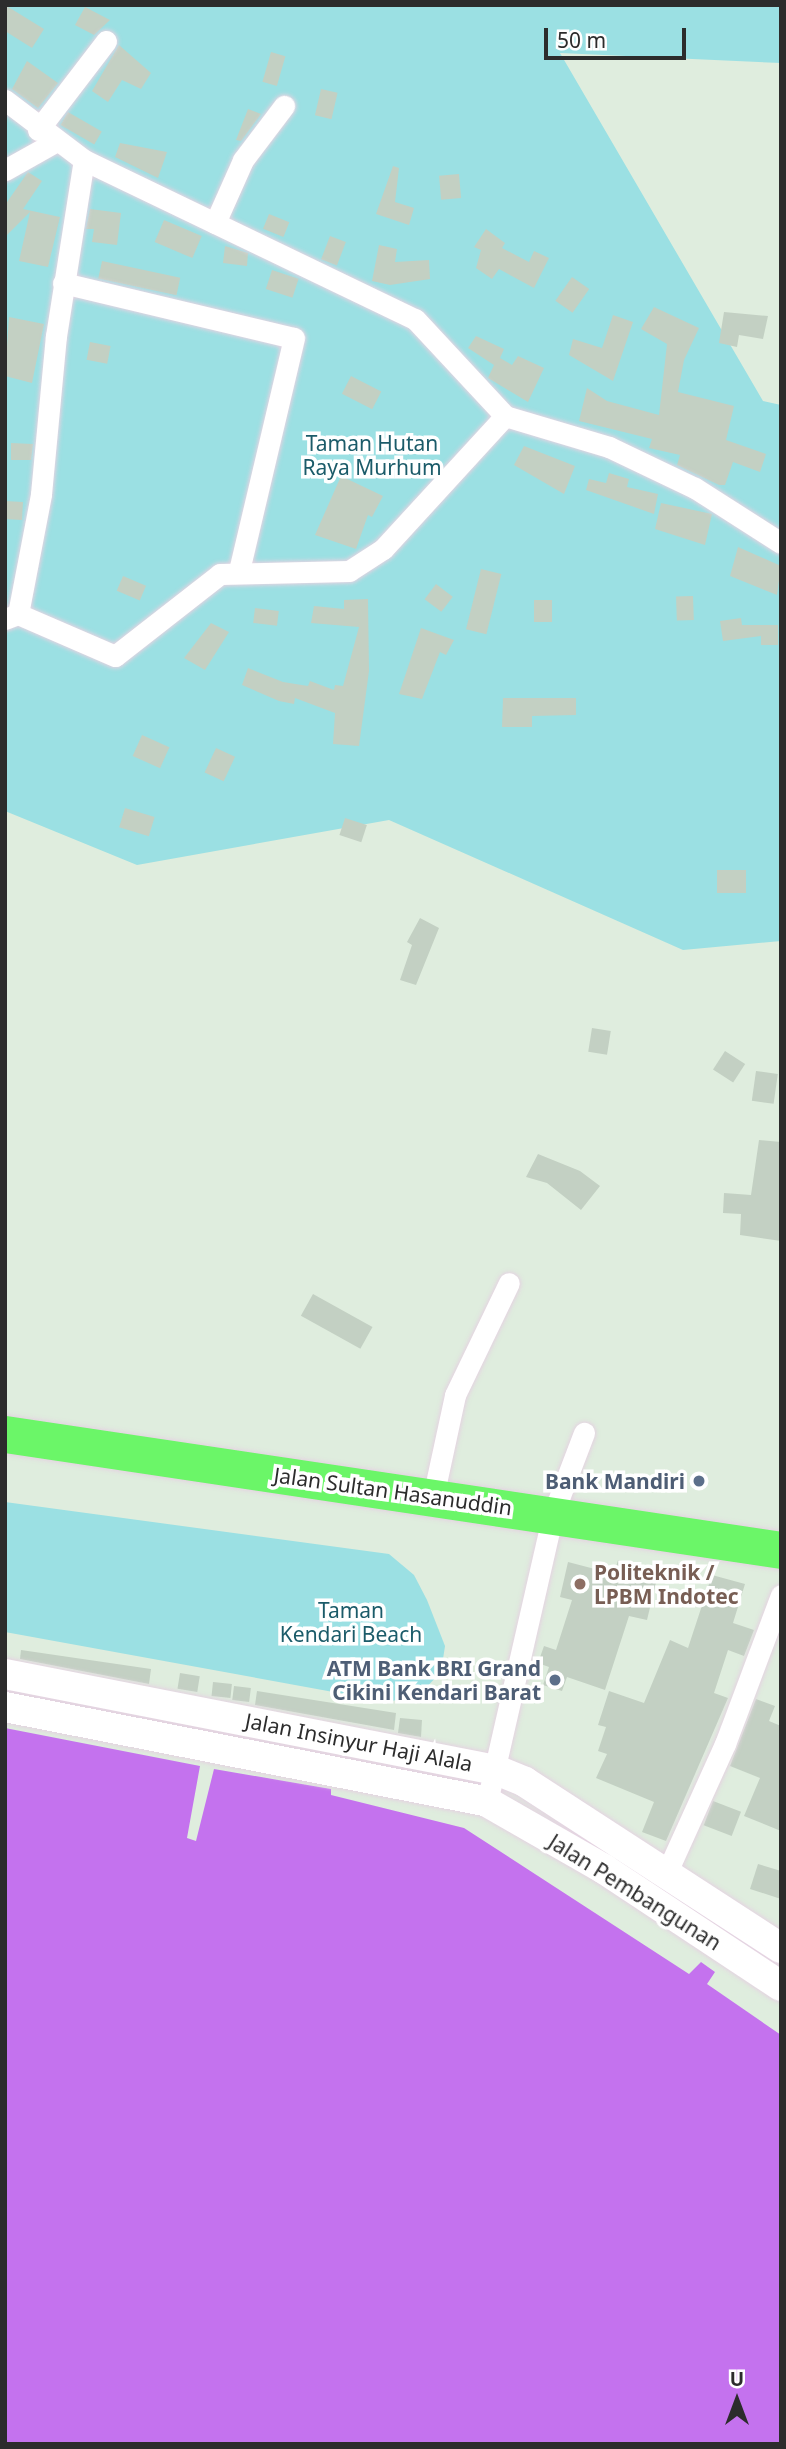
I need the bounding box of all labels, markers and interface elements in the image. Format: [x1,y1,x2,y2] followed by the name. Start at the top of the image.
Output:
[548,14,690,58] scale bar
[557,26,606,54] text: 50 m
[302,430,442,480] park label: Taman Hutan Raya Murhum
[272,1462,514,1520] street label: Jalan Sultan Hasanuddin
[545,1468,685,1494] place label: Bank Mandiri
[691,1473,707,1489] marker: Bank Mandiri
[594,1559,739,1609] place label: Politeknik / LPBM Indotec
[572,1576,588,1592] marker: Politeknik / LPBM Indotec
[280,1597,422,1647] park label: Taman Kendari Beach
[327,1655,541,1705] place label: ATM Bank BRI Grand Cikini Kendari Barat
[547,1672,563,1688] marker: ATM Bank BRI Grand Cikini Kendari Barat
[243,1708,475,1776] street label: Jalan Insinyur Haji Alala
[544,1829,726,1955] street label: Jalan Pembangunan
[702,2365,772,2435] north arrow
[730,2366,744,2392] text: U

